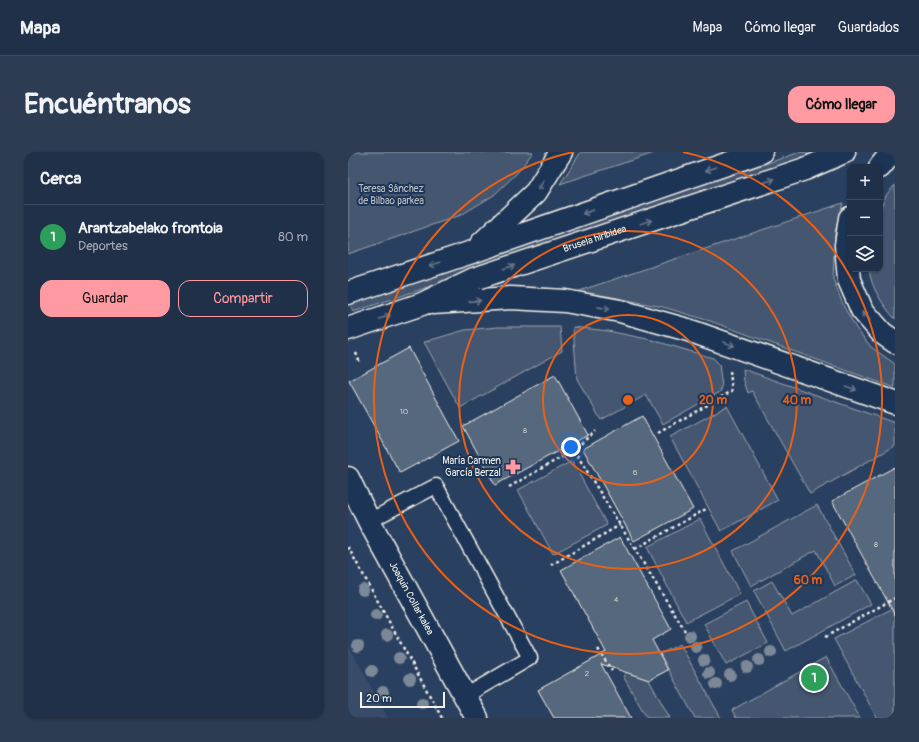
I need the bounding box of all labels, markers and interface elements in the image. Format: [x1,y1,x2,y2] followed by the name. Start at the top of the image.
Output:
[20,16,60,40] text: Mapa
[693,19,722,36] text: Mapa
[744,19,816,36] text: Cómo llegar
[838,19,899,36] text: Guardados
[788,86,895,123] button: Cómo llegar
[24,87,191,122] text: Encuéntranos
[847,164,883,272] map controls
[847,164,883,200] button: +
[705,166,717,174] one-way arrow
[40,168,81,189] text: Cerca
[763,177,776,184] one-way arrow
[536,179,544,191] one-way arrow
[358,183,424,207] park label: Teresa Sánchez de Bilbao parkea
[847,200,883,236] button: −
[582,208,594,216] one-way arrow
[639,218,652,225] one-way arrow
[78,219,223,238] text: Arantzabelako frontoia
[561,223,628,255] street label: Brusela hiribidea
[50,229,56,245] text: 1
[278,229,308,245] text: 80 m
[847,236,883,272] button: layers
[78,238,128,254] text: Deportes
[429,261,442,268] one-way arrow
[503,263,515,271] one-way arrow
[40,280,170,317] button: Guardar
[178,280,308,317] button: Compartir
[468,297,481,304] one-way arrow
[597,305,610,313] one-way arrow
[862,310,871,321] one-way arrow
[378,313,391,320] one-way arrow
[722,341,734,349] one-way arrow
[845,385,858,392] one-way arrow
[621,393,635,407] centre of rings
[699,393,727,408] text: 20 m
[782,393,812,408] text: 40 m
[400,407,409,416] house number: 10
[523,426,527,435] house number: 8
[561,437,581,457] your location
[442,455,501,479] place label: María Carmen García Berzal
[504,458,522,476] pharmacy icon: María Carmen García Berzal
[633,468,638,477] house number: 6
[874,540,878,549] house number: 8
[386,560,436,637] street label: Joaquin Collar kalea
[794,573,823,588] text: 60 m
[614,595,619,604] house number: 4
[801,663,827,693] pin: 1
[585,669,590,678] house number: 2
[360,690,445,709] scale bar
[366,692,392,705] text: 20 m

